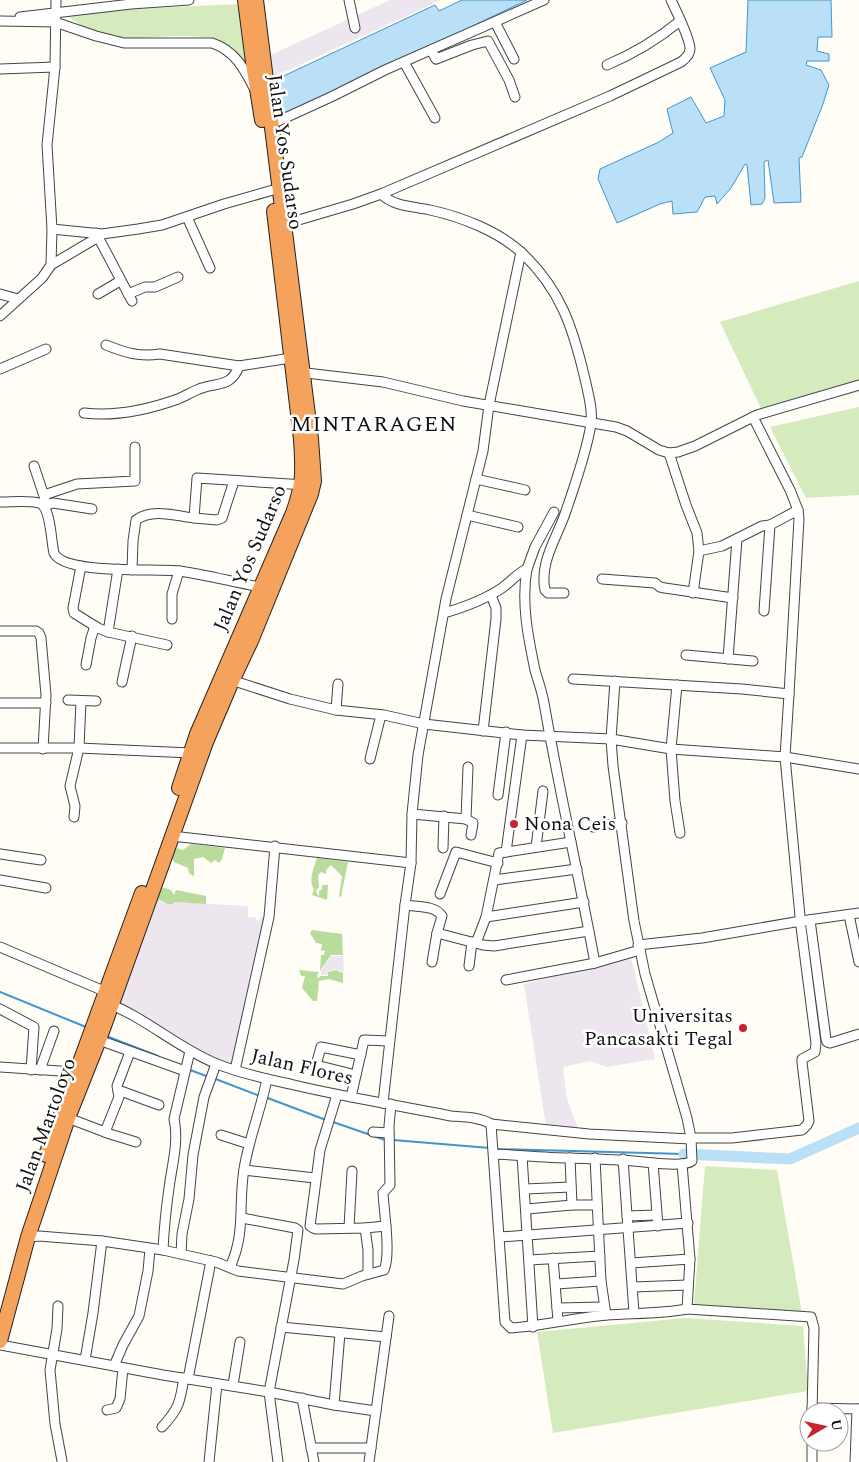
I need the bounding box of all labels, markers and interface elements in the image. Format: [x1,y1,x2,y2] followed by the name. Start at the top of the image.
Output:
[259,72,311,232] street label: Jalan Yos Sudarso
[290,408,458,441] district label: MINTARAGEN
[206,480,294,636] street label: Jalan Yos Sudarso
[524,809,616,839] place label: Nona Ceis
[508,818,520,830] marker: Nona Ceis
[584,1001,733,1054] place label: Universitas Pancasakti Tegal
[737,1022,749,1034] marker: Universitas Pancasakti Tegal
[248,1041,356,1093] street label: Jalan Flores
[8,1054,84,1196] street label: Jalan Martoloyo
[799,1402,849,1452] north arrow
[825,1418,848,1433] text: U

